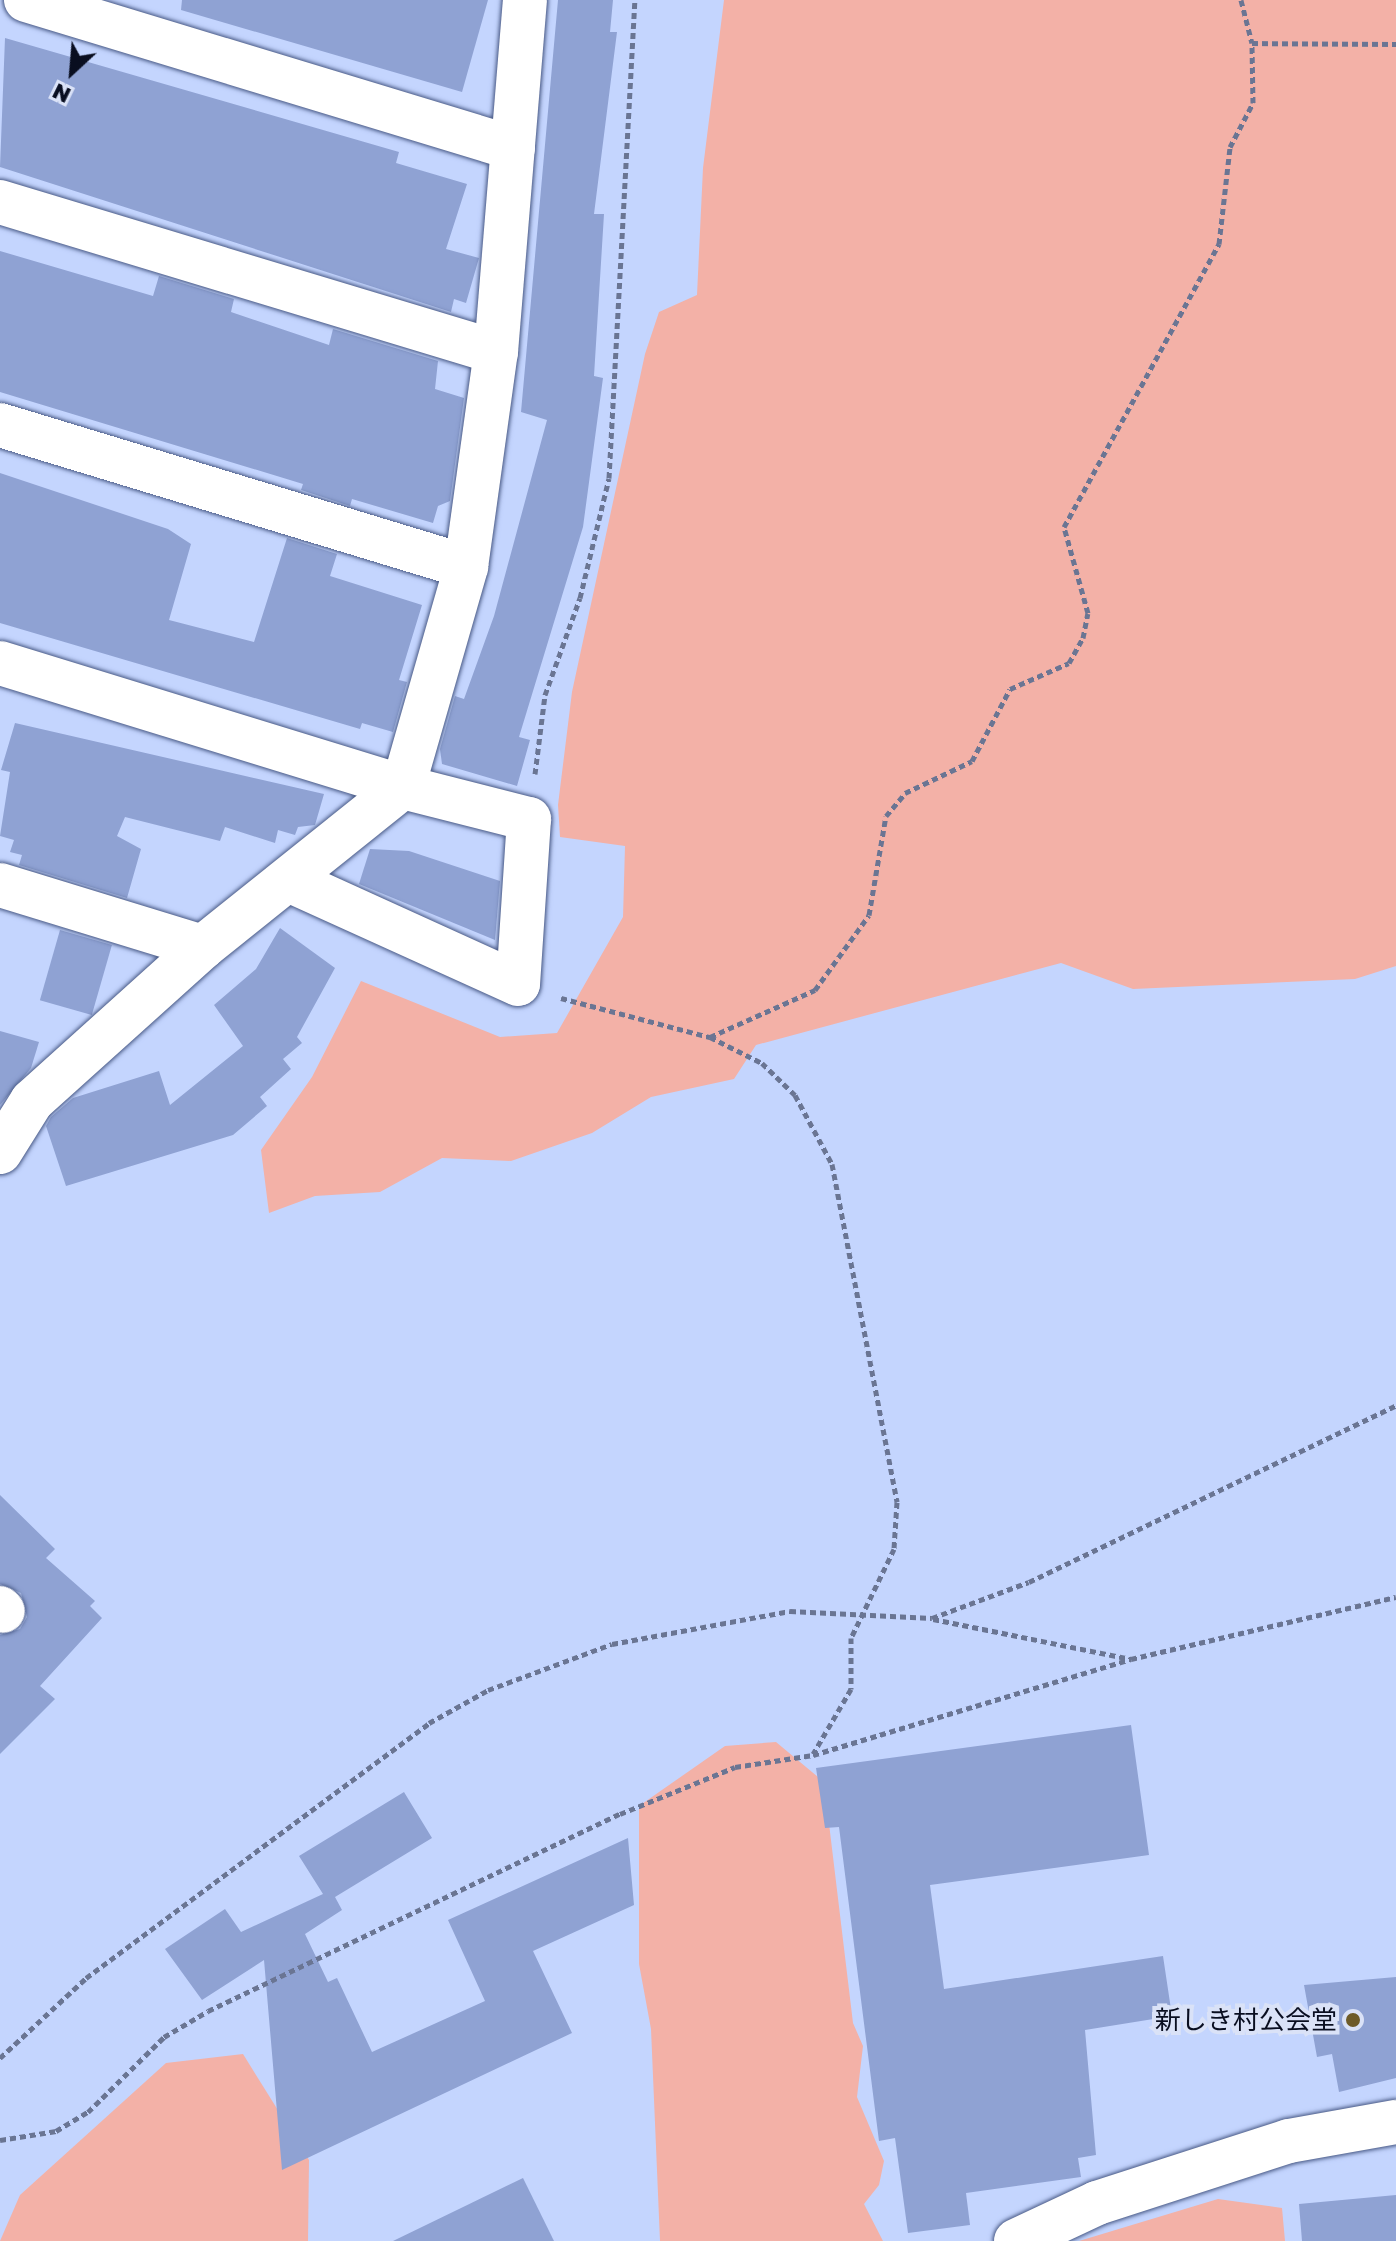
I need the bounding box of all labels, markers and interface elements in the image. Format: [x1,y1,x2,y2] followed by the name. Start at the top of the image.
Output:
[32,32,112,112] north arrow
[48,78,75,110] text: N
[1155,2004,1337,2036] place label: 新しき村公会堂
[1344,2011,1362,2029] marker: 新しき村公会堂

